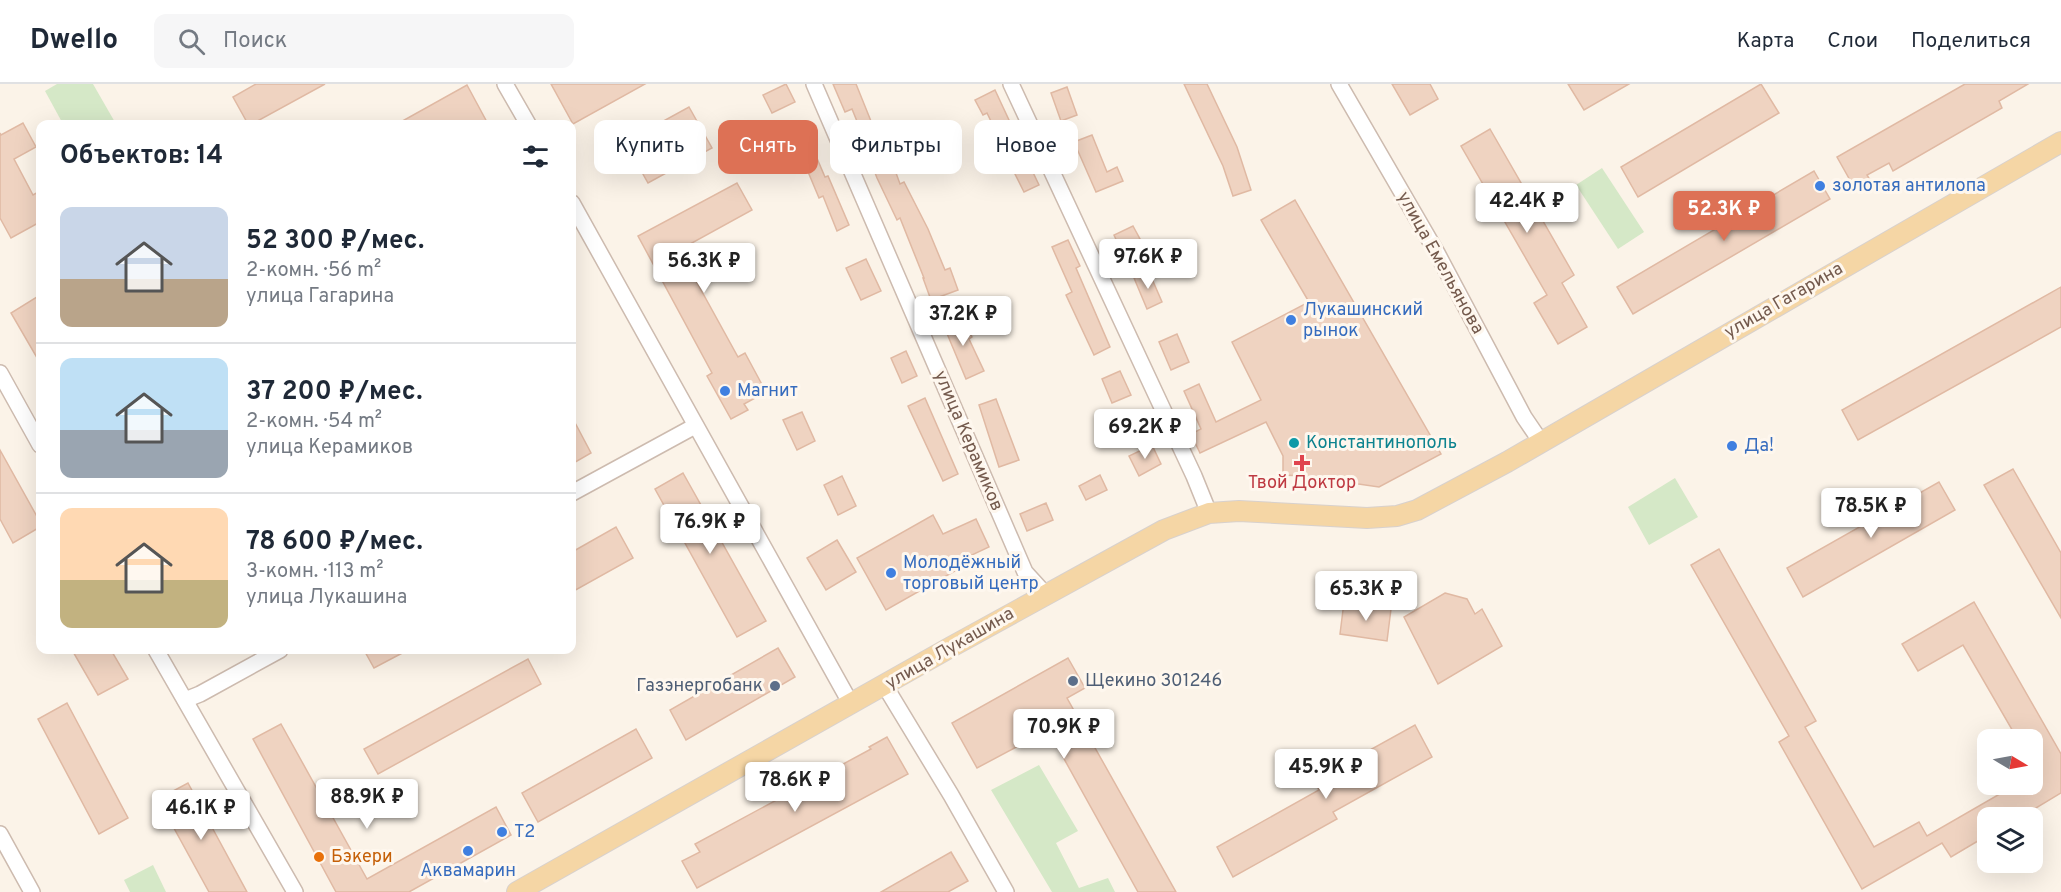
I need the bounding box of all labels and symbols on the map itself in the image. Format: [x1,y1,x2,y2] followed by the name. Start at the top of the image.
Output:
[1832,175,1986,198] place label: золотая антилопа
[1813,179,1827,193] marker: золотая антилопа
[1472,183,1582,234] pin: 42.4K ₽
[1391,188,1489,338] street label: улица Емельянова
[1669,191,1779,242] pin: 52.3K ₽
[1093,239,1203,290] pin: 97.6K ₽
[649,243,759,294] pin: 56.3K ₽
[1721,258,1847,344] street label: улица Гагарина
[908,296,1018,347] pin: 37.2K ₽
[1303,299,1423,343] place label: Лукашинский рынок
[1284,313,1298,327] marker: Лукашинский рынок
[928,367,1008,515] street label: улица Керамиков
[737,380,798,403] place label: Магнит
[718,384,732,398] marker: Магнит
[1090,409,1200,460] pin: 69.2K ₽
[1306,432,1457,455] place label: Константинополь
[1744,435,1774,458] place label: Да!
[1287,436,1301,450] marker: Константинополь
[1725,439,1739,453] marker: Да!
[1295,456,1309,470] marker: Твой Доктор
[1248,472,1356,495] place label: Твой Доктор
[1816,488,1926,539] pin: 78.5K ₽
[655,504,765,555] pin: 76.9K ₽
[903,552,1039,596] place label: Молодёжный торговый центр
[884,566,898,580] marker: Молодёжный торговый центр
[1311,571,1421,622] pin: 65.3K ₽
[881,603,1019,695] street label: улица Лукашина
[1085,670,1222,693] place label: Щекино 301246
[1066,674,1080,688] marker: Щекино 301246
[636,675,763,698] place label: Газэнергобанк
[768,679,782,693] marker: Газэнергобанк
[1009,709,1119,760] pin: 70.9K ₽
[1977,729,2043,795] north arrow
[1271,749,1381,800] pin: 45.9K ₽
[740,762,850,813] pin: 78.6K ₽
[312,779,422,830] pin: 88.9K ₽
[146,790,256,841] pin: 46.1K ₽
[514,821,535,844] place label: T2
[495,825,509,839] marker: T2
[461,844,475,858] marker: Аквамарин
[331,846,393,869] place label: Бэкери
[312,850,326,864] marker: Бэкери
[420,860,516,883] place label: Аквамарин

